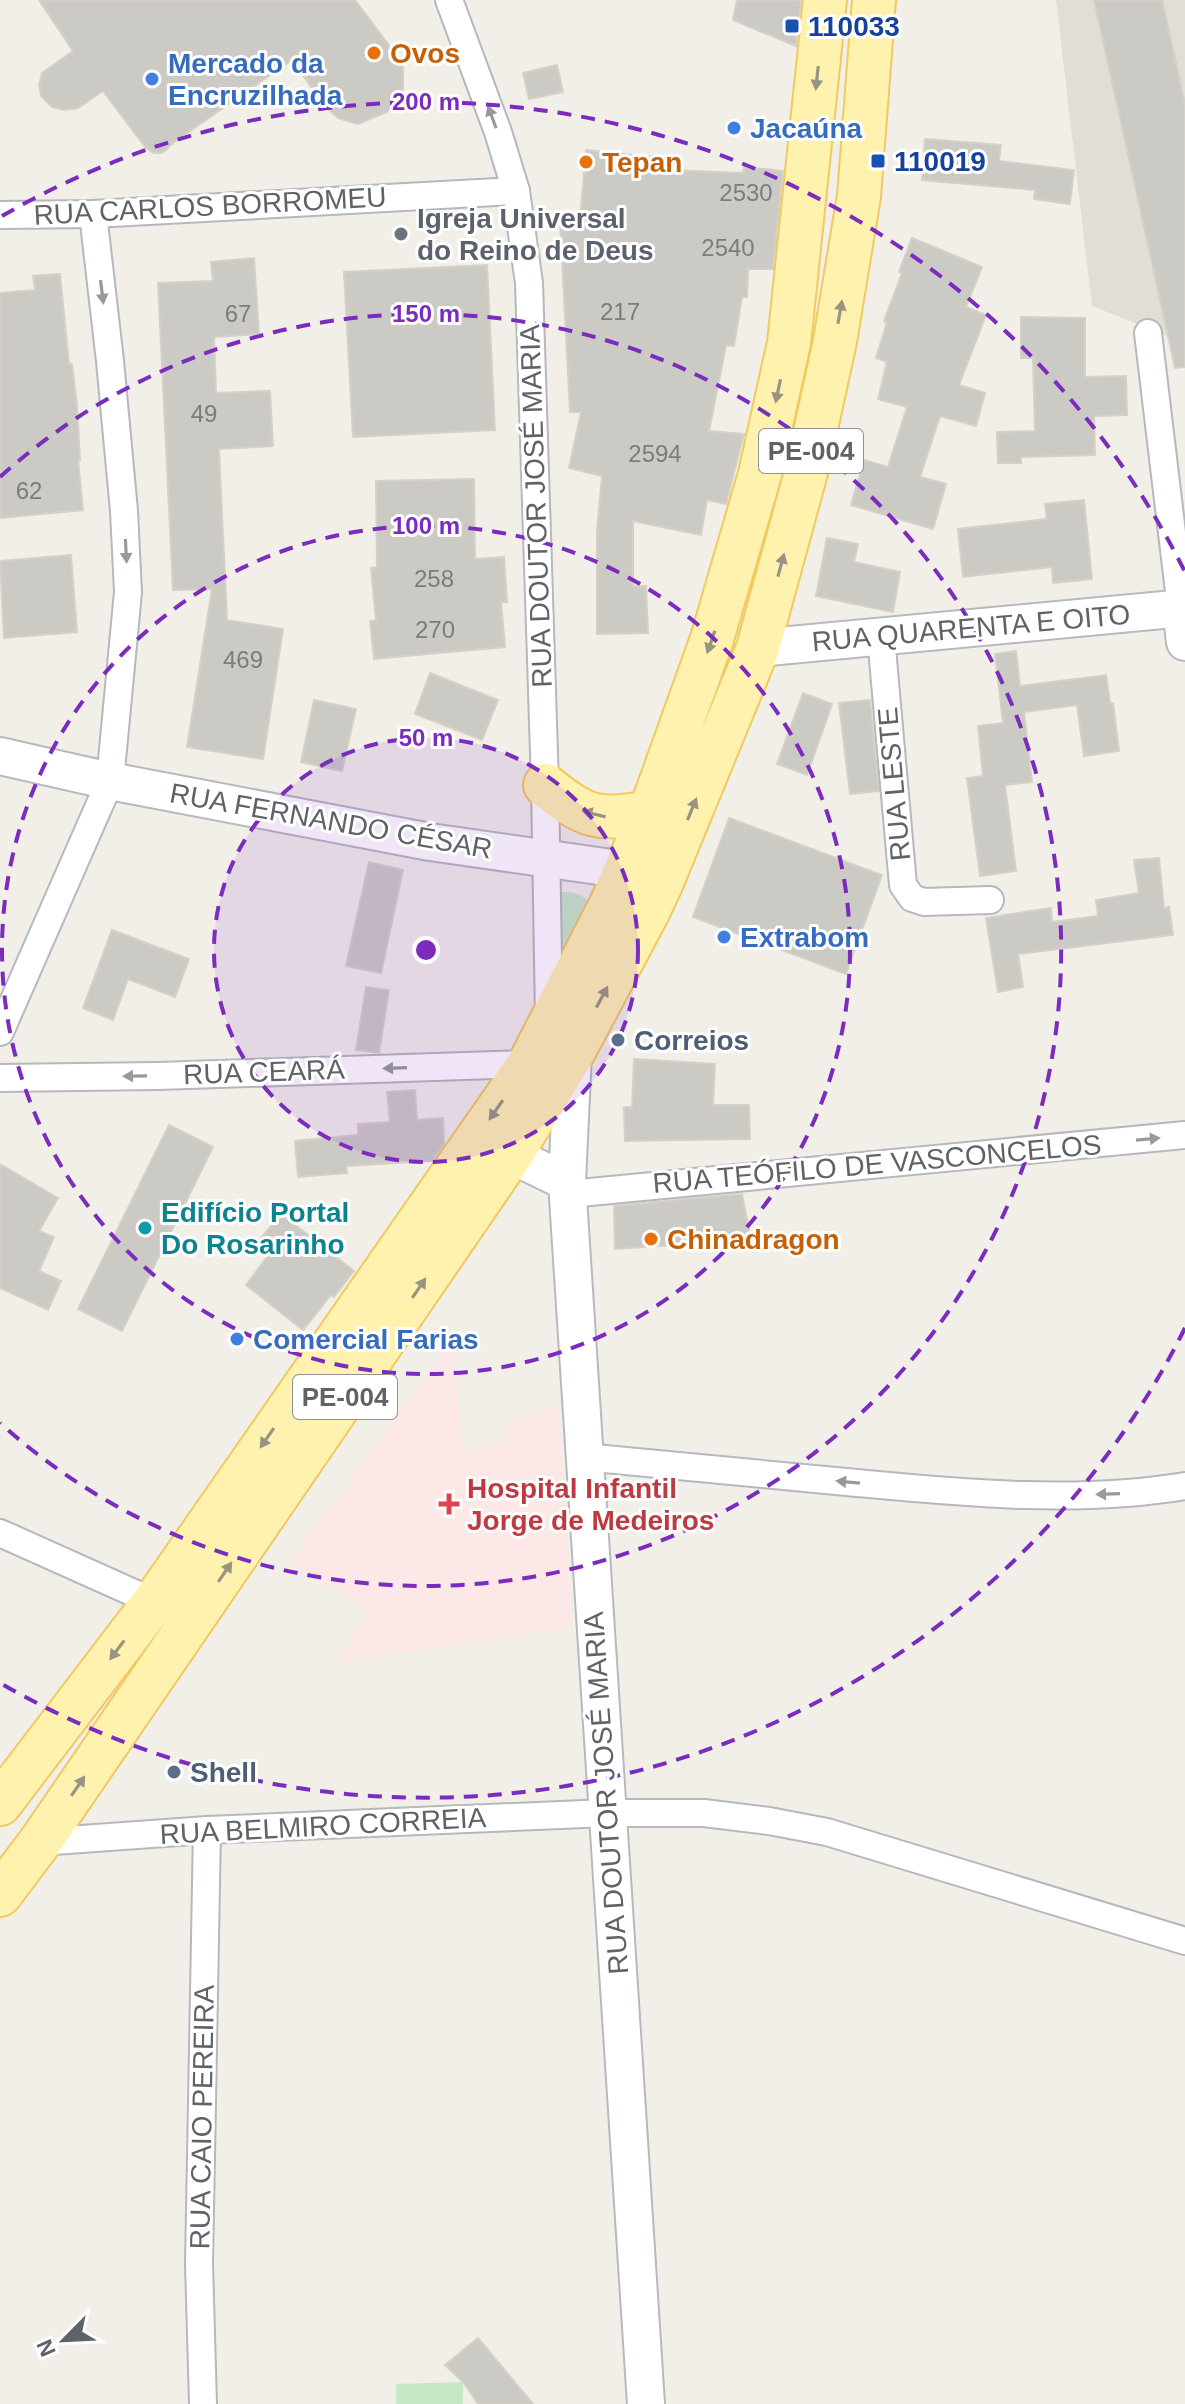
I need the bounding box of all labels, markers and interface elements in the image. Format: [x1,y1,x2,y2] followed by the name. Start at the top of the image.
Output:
[808,11,900,42] place label: 110033
[783,17,801,35] marker: 110033
[390,38,460,69] place label: Ovos
[365,44,383,62] marker: Ovos
[168,48,343,111] place label: Mercado da Encruzilhada
[811,66,824,91] one-way arrow
[143,70,161,88] marker: Mercado da Encruzilhada
[392,88,460,115] text: 200 m
[485,105,498,129] one-way arrow
[750,113,862,144] place label: Jacaúna
[725,119,743,137] marker: Jacaúna
[894,146,986,177] place label: 110019
[602,147,682,178] place label: Tepan
[869,152,887,170] marker: 110019
[577,153,595,171] marker: Tepan
[719,179,773,206] house number: 2530
[33,181,387,231] street label: RUA CARLOS BORROMEU
[417,203,653,266] place label: Igreja Universal do Reino de Deus
[392,225,410,243] marker: Igreja Universal do Reino de Deus
[701,234,755,261] house number: 2540
[96,280,109,305] one-way arrow
[600,298,640,325] house number: 217
[225,300,251,327] house number: 67
[392,300,460,327] text: 150 m
[834,300,846,325] one-way arrow
[514,323,558,688] street label: RUA DOUTOR JOSÉ MARIA
[771,379,784,404] one-way arrow
[191,400,217,427] house number: 49
[759,429,863,473] road number: PE-004
[628,440,682,467] house number: 2594
[16,477,42,504] house number: 62
[392,512,460,539] text: 100 m
[120,539,133,564] one-way arrow
[775,553,787,578] one-way arrow
[414,565,454,592] house number: 258
[811,599,1131,657] street label: RUA QUARENTA E OITO
[415,616,455,643] house number: 270
[704,630,716,654] one-way arrow
[223,646,263,673] house number: 469
[872,706,916,862] street label: RUA LESTE
[399,724,453,751] text: 50 m
[167,777,495,865] street label: RUA FERNANDO CÉSAR
[686,797,699,821] one-way arrow
[581,807,606,819] one-way arrow
[740,922,869,953] place label: Extrabom
[715,928,733,946] marker: Extrabom
[412,936,440,964] centre of rings
[596,986,609,1009] one-way arrow
[634,1025,749,1056] place label: Correios
[609,1031,627,1049] marker: Correios
[183,1054,346,1090] street label: RUA CEARÁ
[382,1062,407,1075] one-way arrow
[122,1070,147,1082] one-way arrow
[488,1099,504,1121] one-way arrow
[651,1129,1103,1199] street label: RUA TEÓFILO DE VASCONCELOS
[1136,1132,1161,1145] one-way arrow
[161,1197,349,1260] place label: Edifício Portal Do Rosarinho
[136,1219,154,1237] marker: Edifício Portal Do Rosarinho
[667,1224,840,1255] place label: Chinadragon
[642,1230,660,1248] marker: Chinadragon
[411,1278,426,1299] one-way arrow
[253,1324,479,1355] place label: Comercial Farias
[228,1330,246,1348] marker: Comercial Farias
[293,1375,397,1419] road number: PE-004
[260,1428,275,1449] one-way arrow
[467,1473,714,1536] place label: Hospital Infantil Jorge de Medeiros
[835,1475,860,1488] one-way arrow
[1095,1487,1120,1500] one-way arrow
[438,1493,460,1515] marker: Hospital Infantil Jorge de Medeiros
[217,1561,232,1582] one-way arrow
[578,1610,634,1975] street label: RUA DOUTOR JOSÉ MARIA
[109,1639,125,1661] one-way arrow
[190,1757,257,1788] place label: Shell
[165,1763,183,1781] marker: Shell
[70,1776,85,1797] one-way arrow
[159,1802,487,1850] street label: RUA BELMIRO CORREIA
[184,1984,220,2250] street label: RUA CAIO PEREIRA
[24,2300,104,2380] north arrow
[32,2336,61,2360] text: N

